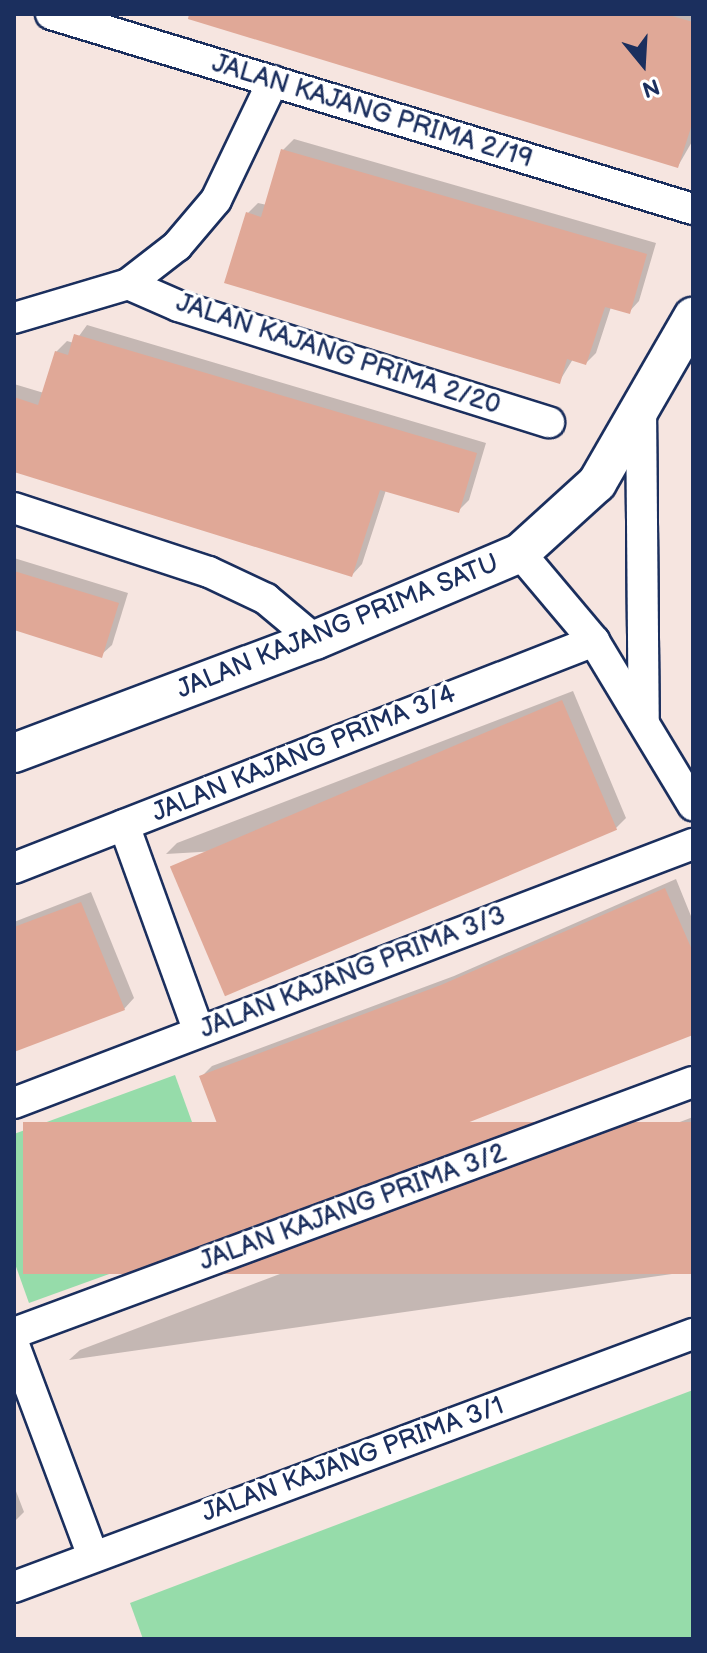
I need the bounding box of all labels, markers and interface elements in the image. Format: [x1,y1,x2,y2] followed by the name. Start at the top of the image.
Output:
[603,24,683,104] north arrow
[208,48,536,176] street label: JALAN KAJANG PRIMA 2/19
[639,72,663,103] text: N
[172,288,504,422] street label: JALAN KAJANG PRIMA 2/20
[172,548,504,706] street label: JALAN KAJANG PRIMA SATU
[148,679,460,829] street label: JALAN KAJANG PRIMA 3/4
[196,900,510,1046] street label: JALAN KAJANG PRIMA 3/3
[195,1138,511,1278] street label: JALAN KAJANG PRIMA 3/2
[198,1391,508,1529] street label: JALAN KAJANG PRIMA 3/1

